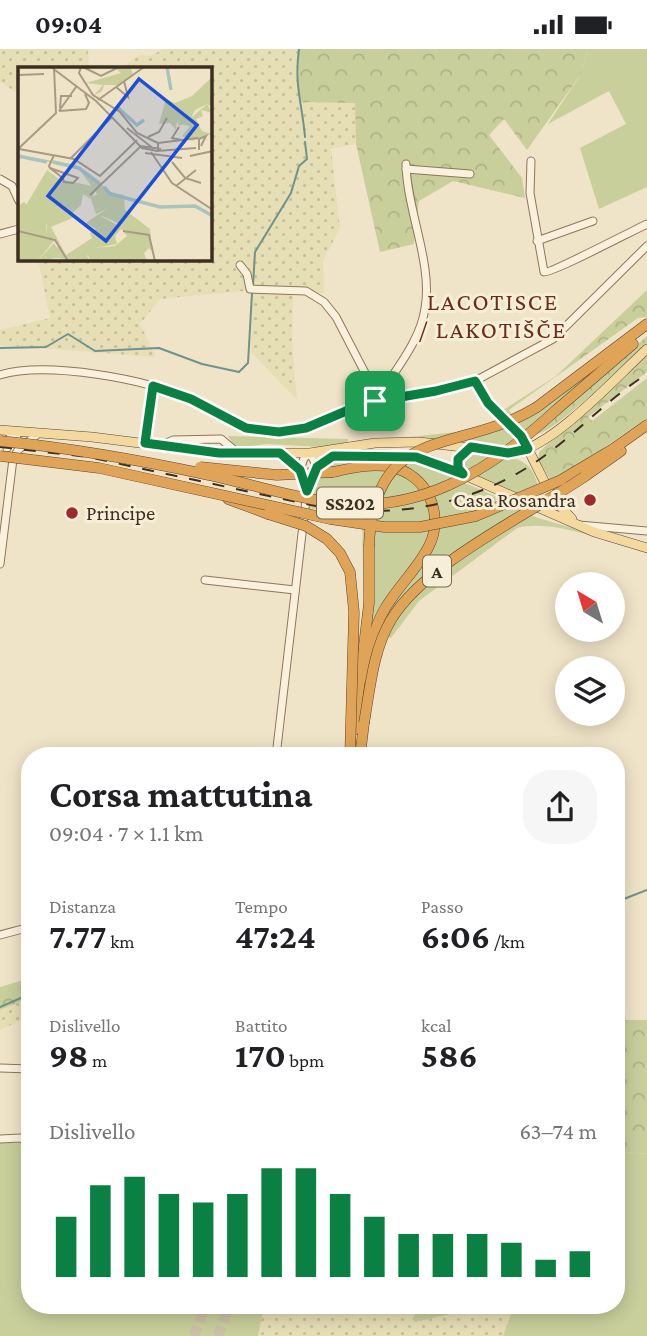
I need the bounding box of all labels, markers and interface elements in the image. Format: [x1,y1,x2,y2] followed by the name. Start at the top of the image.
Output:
[35,10,102,39] text: 09:04
[18,67,212,261] inset map
[419,288,567,343] district label: LACOTISCE / LAKOTIŠČE
[345,371,405,431] pin
[356,382,394,420] icon: arrive
[317,487,383,519] road number: SS202
[453,488,576,512] place label: Casa Rosandra
[582,492,598,508] marker: Casa Rosandra
[86,501,155,525] place label: Principe
[64,505,80,521] marker: Principe
[423,555,451,587] road number: A
[555,572,625,642] north arrow
[555,572,625,726] map controls
[555,656,625,726] button: layers
[523,770,597,844] button: share
[49,773,312,815] text: Corsa mattutina
[49,820,204,846] text: 09:04 · 7 × 1.1 km
[49,896,116,917] text: Distanza
[235,896,288,917] text: Tempo
[421,896,463,917] text: Passo
[49,917,107,956] text: 7.77
[235,917,316,956] text: 47:24
[421,917,490,956] text: 6:06
[107,931,134,952] text: km
[490,931,525,952] text: /km
[49,1015,120,1036] text: Dislivello
[235,1015,287,1036] text: Battito
[421,1015,452,1036] text: kcal
[49,1036,88,1075] text: 98
[235,1036,286,1075] text: 170
[421,1036,478,1075] text: 586
[88,1050,107,1071] text: m
[286,1050,324,1071] text: bpm
[49,1118,135,1144] text: Dislivello
[520,1118,597,1144] text: 63–74 m

